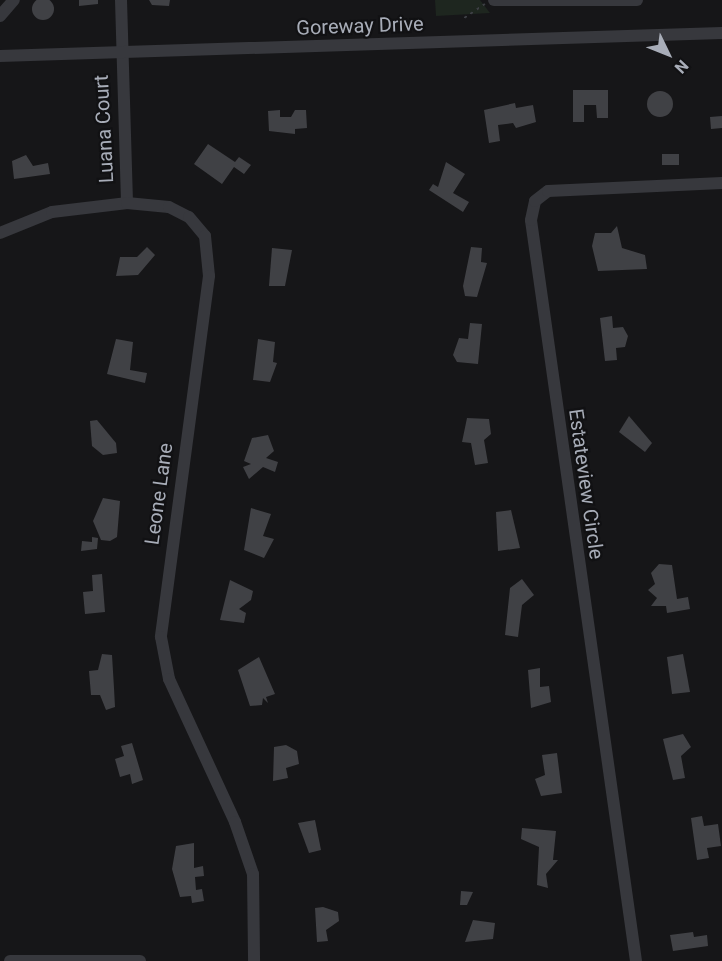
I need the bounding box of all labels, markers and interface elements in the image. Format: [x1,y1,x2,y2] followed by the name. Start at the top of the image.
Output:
[296,12,424,40] street label: Goreway Drive
[638,24,698,84] north arrow
[671,56,692,77] text: N
[89,74,119,184] street label: Luana Court
[564,407,608,561] street label: Estateview Circle
[140,441,178,547] street label: Leone Lane

